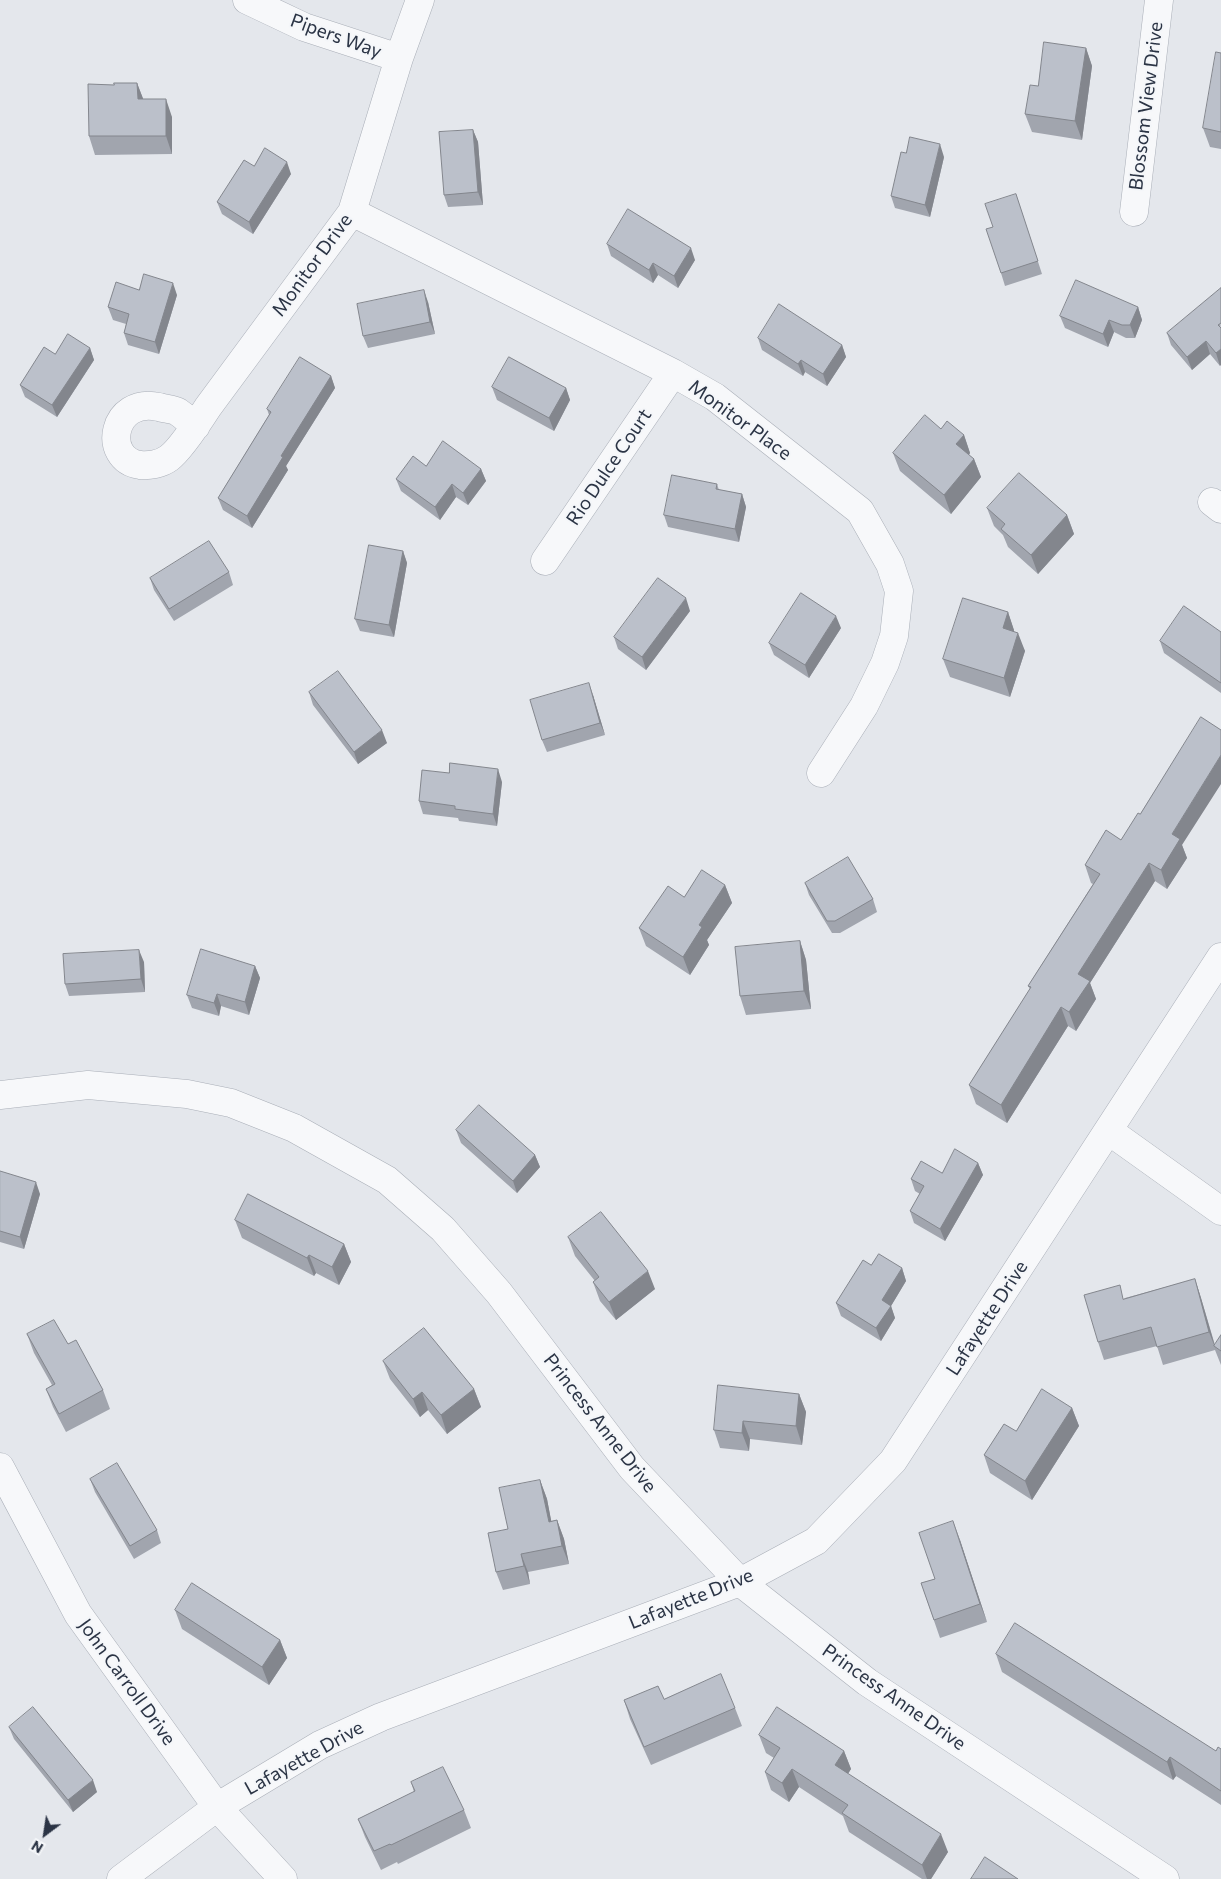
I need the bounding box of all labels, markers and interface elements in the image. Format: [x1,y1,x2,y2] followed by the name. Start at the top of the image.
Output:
[287,9,385,63] street label: Pipers Way
[1124,20,1168,192] street label: Blossom View Drive
[267,209,357,321] street label: Monitor Drive
[684,375,796,465] street label: Monitor Place
[562,404,656,530] street label: Rio Dulce Court
[941,1256,1033,1380] street label: Lafayette Drive
[539,1349,661,1497] street label: Princess Anne Drive
[625,1564,757,1634] street label: Lafayette Drive
[74,1614,180,1750] street label: John Carroll Drive
[818,1639,970,1755] street label: Princess Anne Drive
[241,1716,367,1800] street label: Lafayette Drive
[20,1809,70,1859] north arrow
[28,1837,46,1857] text: N

